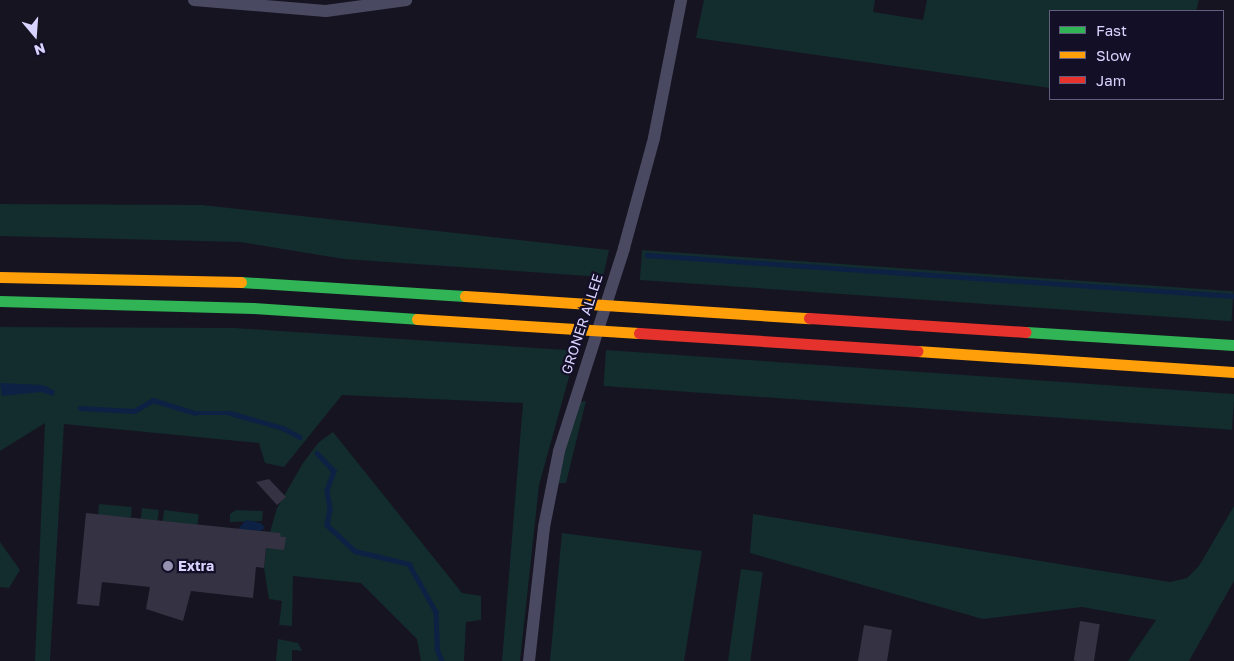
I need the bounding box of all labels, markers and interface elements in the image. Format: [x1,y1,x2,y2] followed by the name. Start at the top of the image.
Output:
[10,10,60,60] north arrow
[1049,10,1224,100] legend
[1096,21,1127,39] text: Fast
[32,40,47,59] text: N
[1096,46,1131,64] text: Slow
[1096,71,1126,89] text: Jam
[558,272,606,376] street label: GRONER ALLEE
[178,558,214,574] place label: Extra
[162,560,174,572] marker: Extra

